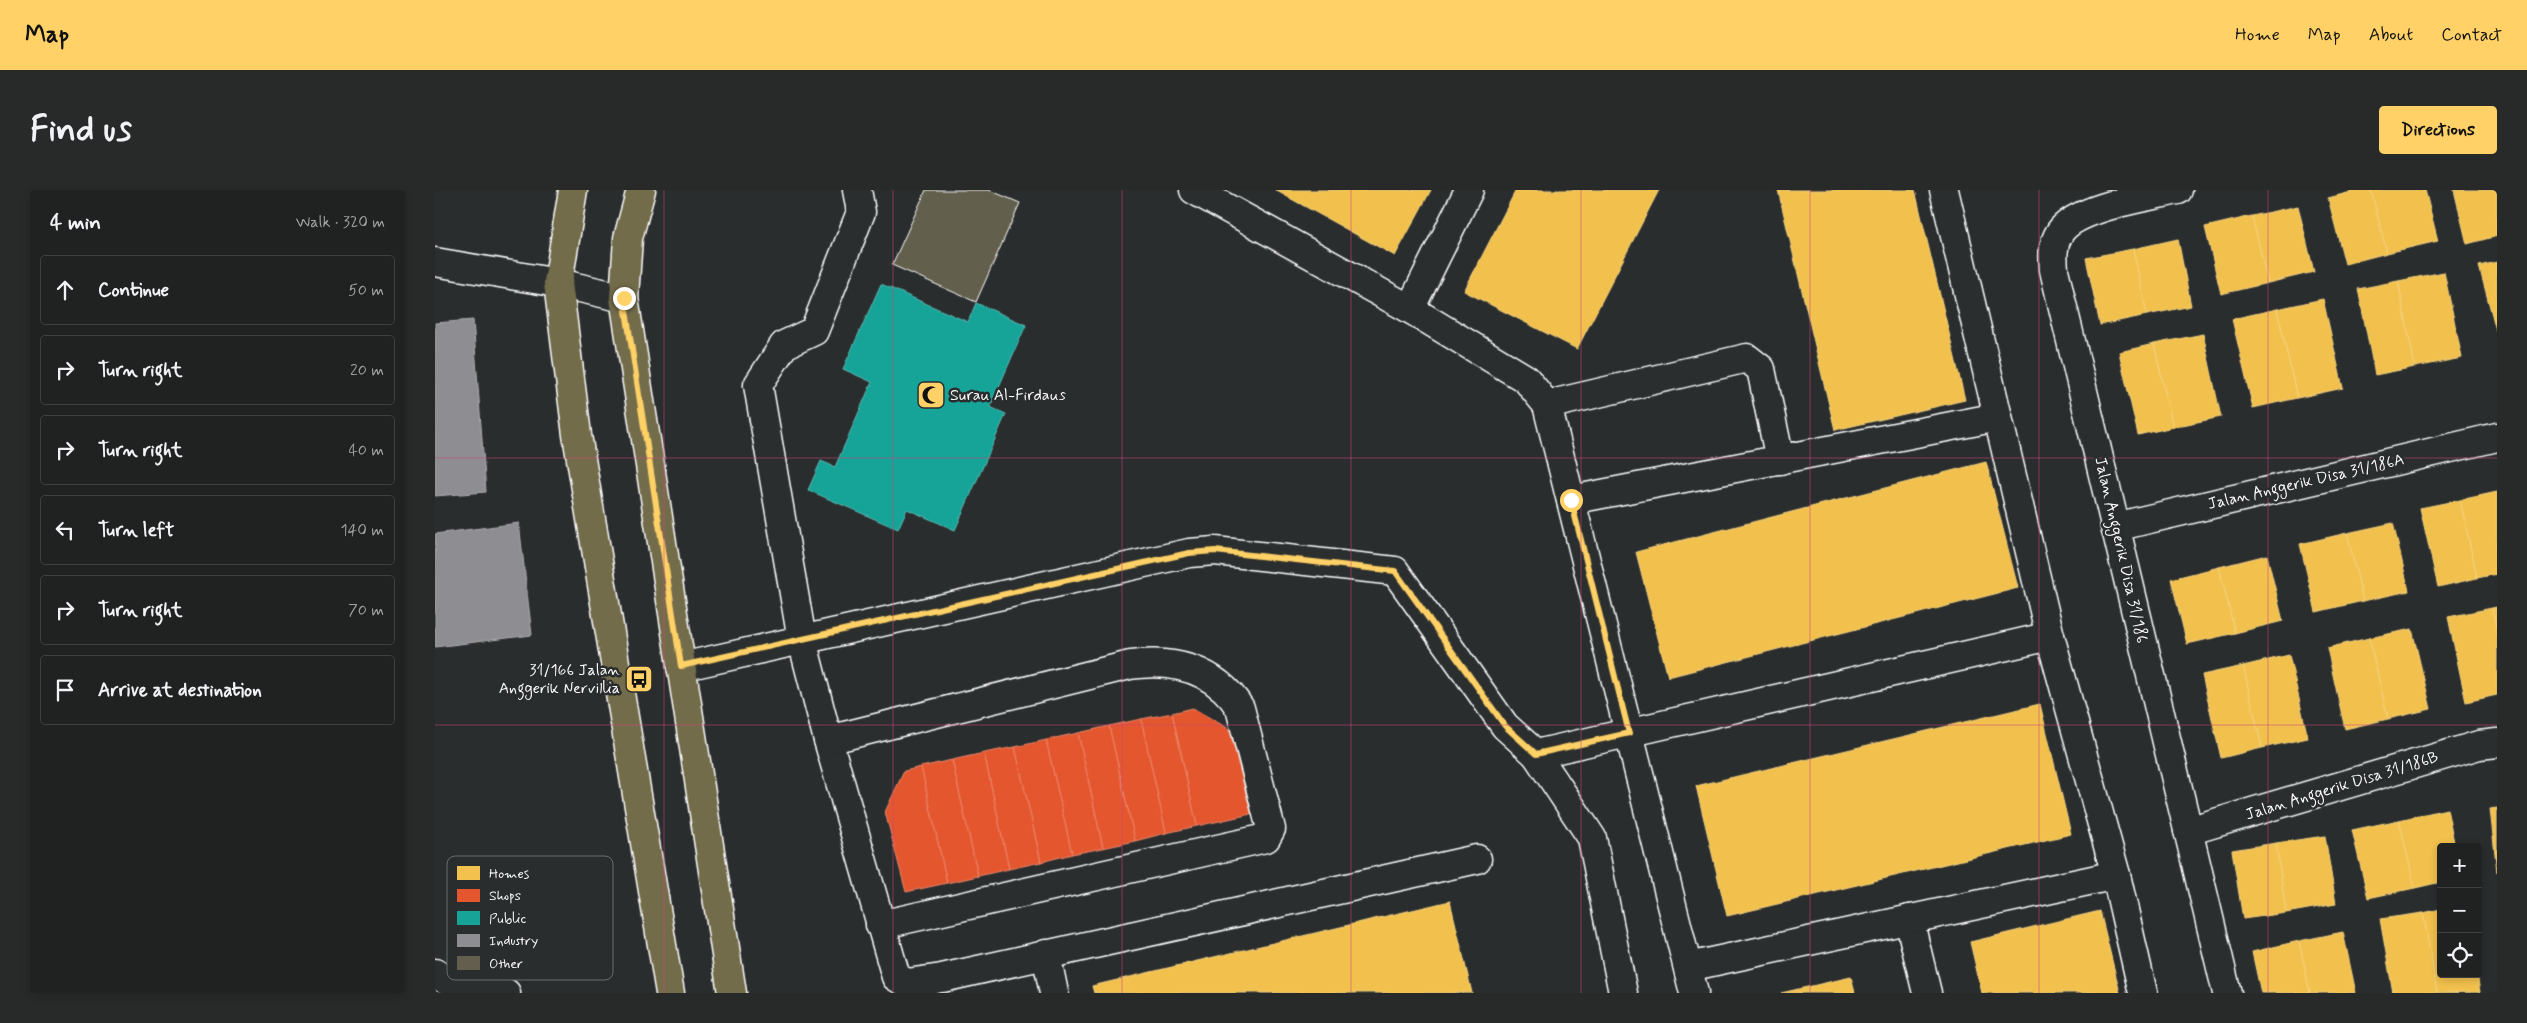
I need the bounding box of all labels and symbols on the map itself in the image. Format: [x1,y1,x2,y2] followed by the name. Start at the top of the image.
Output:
[613,287,636,310] route end
[916,380,946,410] mosque icon: Surau Al-Firdaus
[950,385,1066,406] place label: Surau Al-Firdaus
[2206,449,2407,516] street label: Jalan Anggerik Disa 31/186A
[2088,455,2153,645] street label: Jalan Anggerik Disa 31/186
[1560,489,1583,512] route start
[499,660,620,700] place label: 31/166 Jalan Anggerik Nervillia
[624,664,654,694] bus stop icon: 31/166 Jalan Anggerik Nervillia
[2243,747,2441,826] street label: Jalan Anggerik Disa 31/186B
[447,856,613,980] legend
[489,865,530,883] text: Homes
[489,887,521,905] text: Shops
[489,910,526,928] text: Public
[489,932,538,950] text: Industry
[489,955,523,973] text: Other

